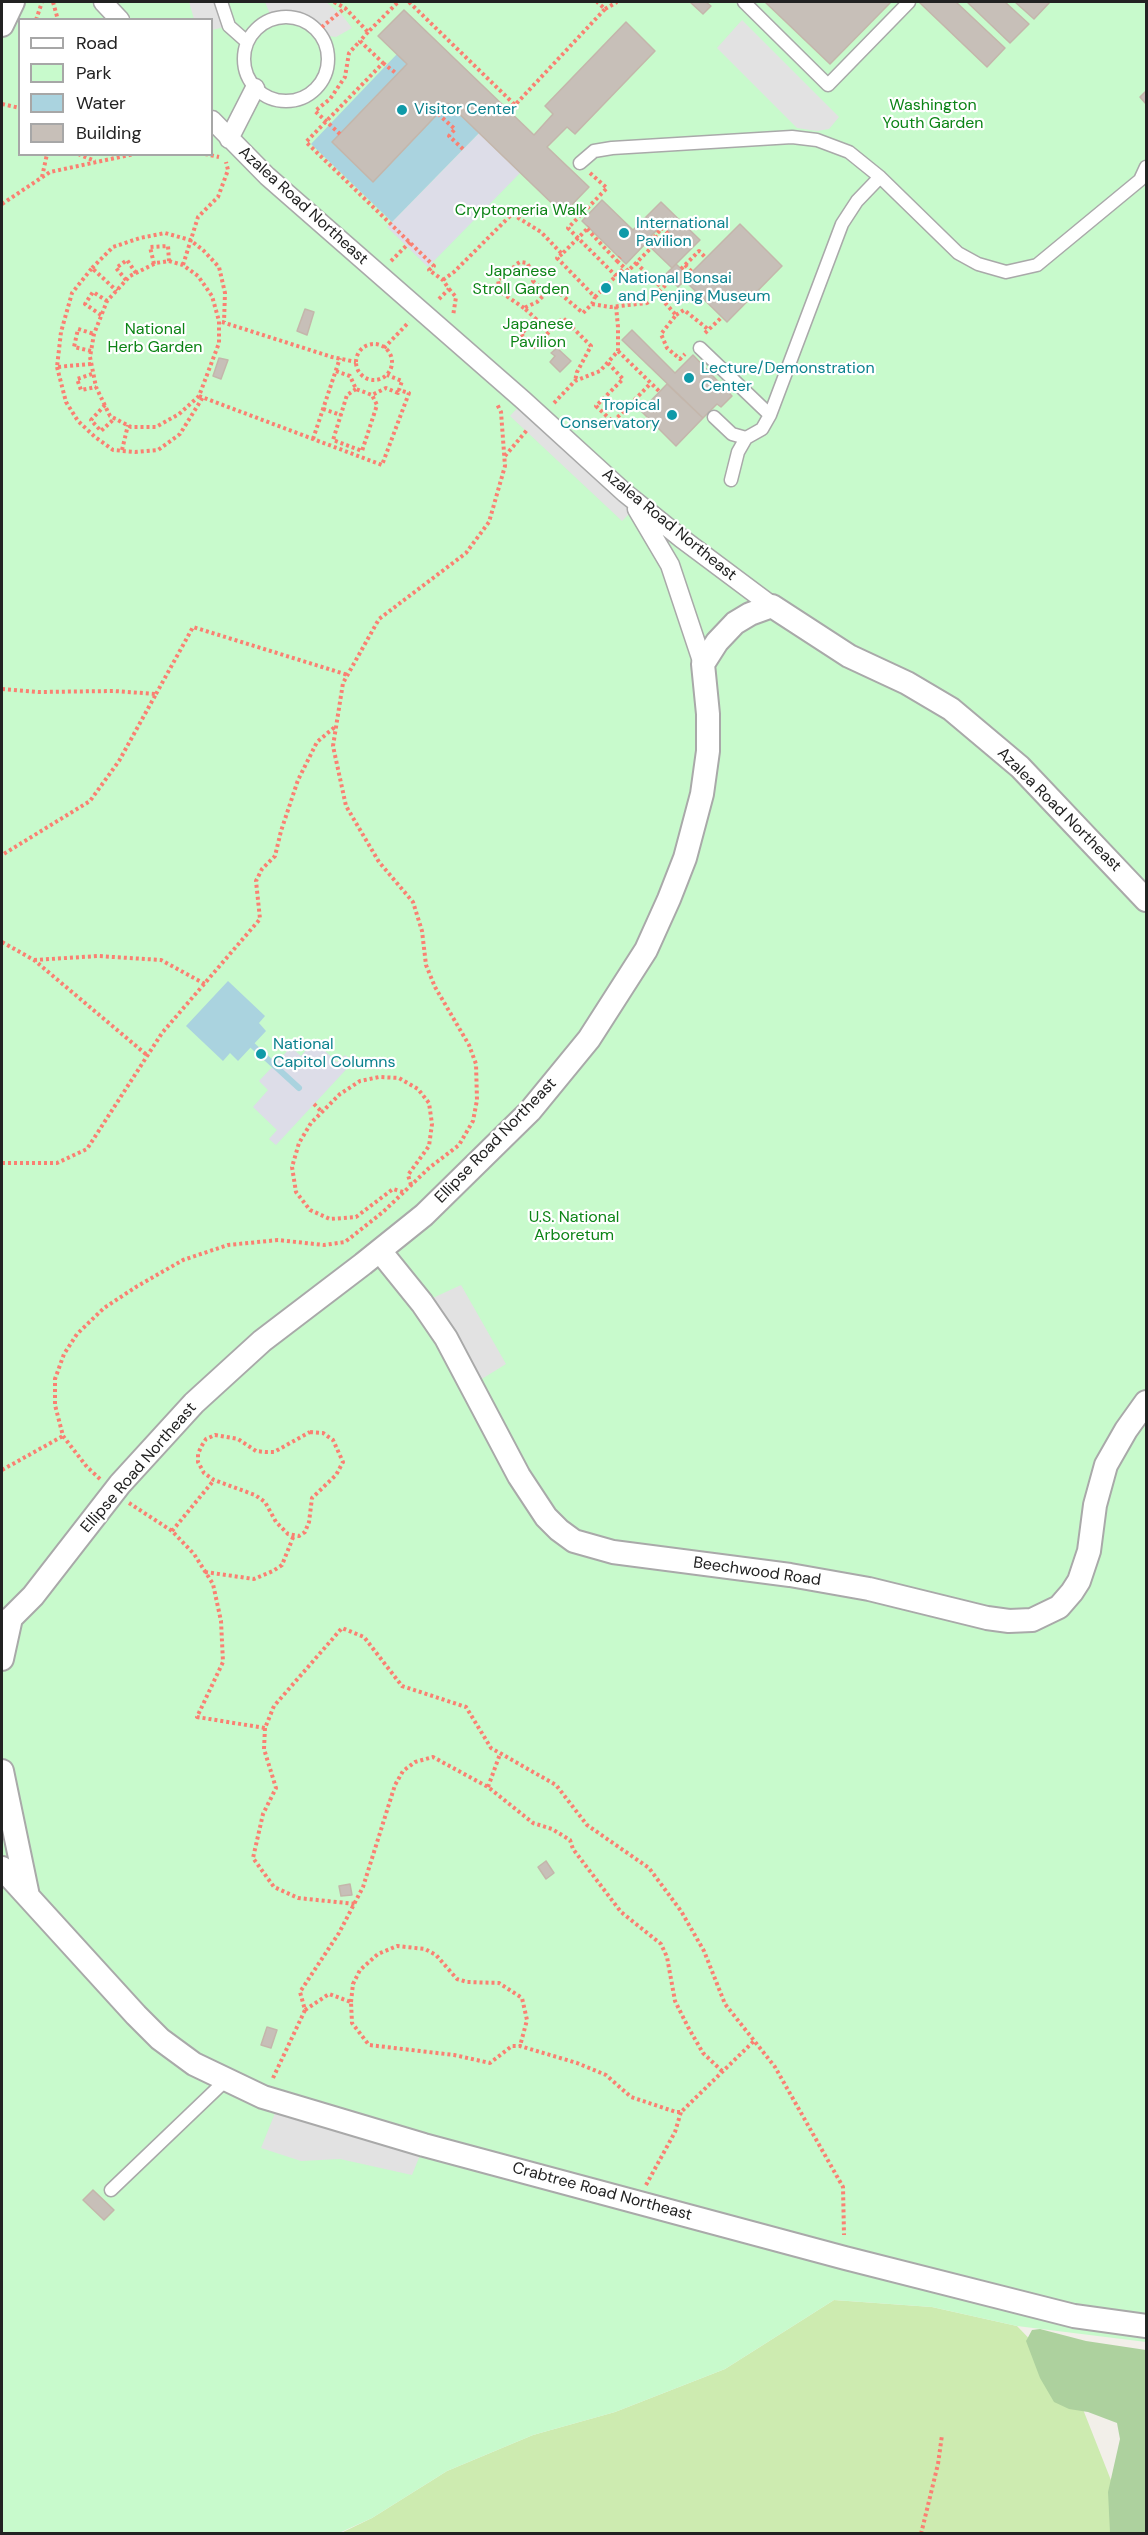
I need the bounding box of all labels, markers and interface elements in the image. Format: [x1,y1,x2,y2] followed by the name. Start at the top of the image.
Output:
[18,18,213,156] legend
[76,31,118,55] text: Road
[76,61,112,85] text: Park
[76,91,126,115] text: Water
[882,96,984,134] park label: Washington Youth Garden
[414,100,517,120] place label: Visitor Center
[395,103,409,117] marker: Visitor Center
[76,121,141,145] text: Building
[234,143,372,269] street label: Azalea Road Northeast
[455,201,587,221] park label: Cryptomeria Walk
[636,214,729,252] place label: International Pavilion
[617,226,631,240] marker: International Pavilion
[473,262,569,300] park label: Japanese Stroll Garden
[618,269,771,307] place label: National Bonsai and Penjing Museum
[599,281,613,295] marker: National Bonsai and Penjing Museum
[503,315,573,353] park label: Japanese Pavilion
[108,320,202,358] park label: National Herb Garden
[701,359,875,397] place label: Lecture/Demonstration Center
[682,371,696,385] marker: Lecture/Demonstration Center
[560,396,660,434] place label: Tropical Conservatory
[665,408,679,422] marker: Tropical Conservatory
[598,465,740,585] street label: Azalea Road Northeast
[993,744,1125,876] street label: Azalea Road Northeast
[273,1035,396,1073] place label: National Capitol Columns
[254,1047,268,1061] marker: National Capitol Columns
[431,1074,561,1208] street label: Ellipse Road Northeast
[529,1208,619,1246] park label: U.S. National Arboretum
[77,1399,201,1537] street label: Ellipse Road Northeast
[692,1554,822,1590] street label: Beechwood Road
[510,2159,694,2225] street label: Crabtree Road Northeast

